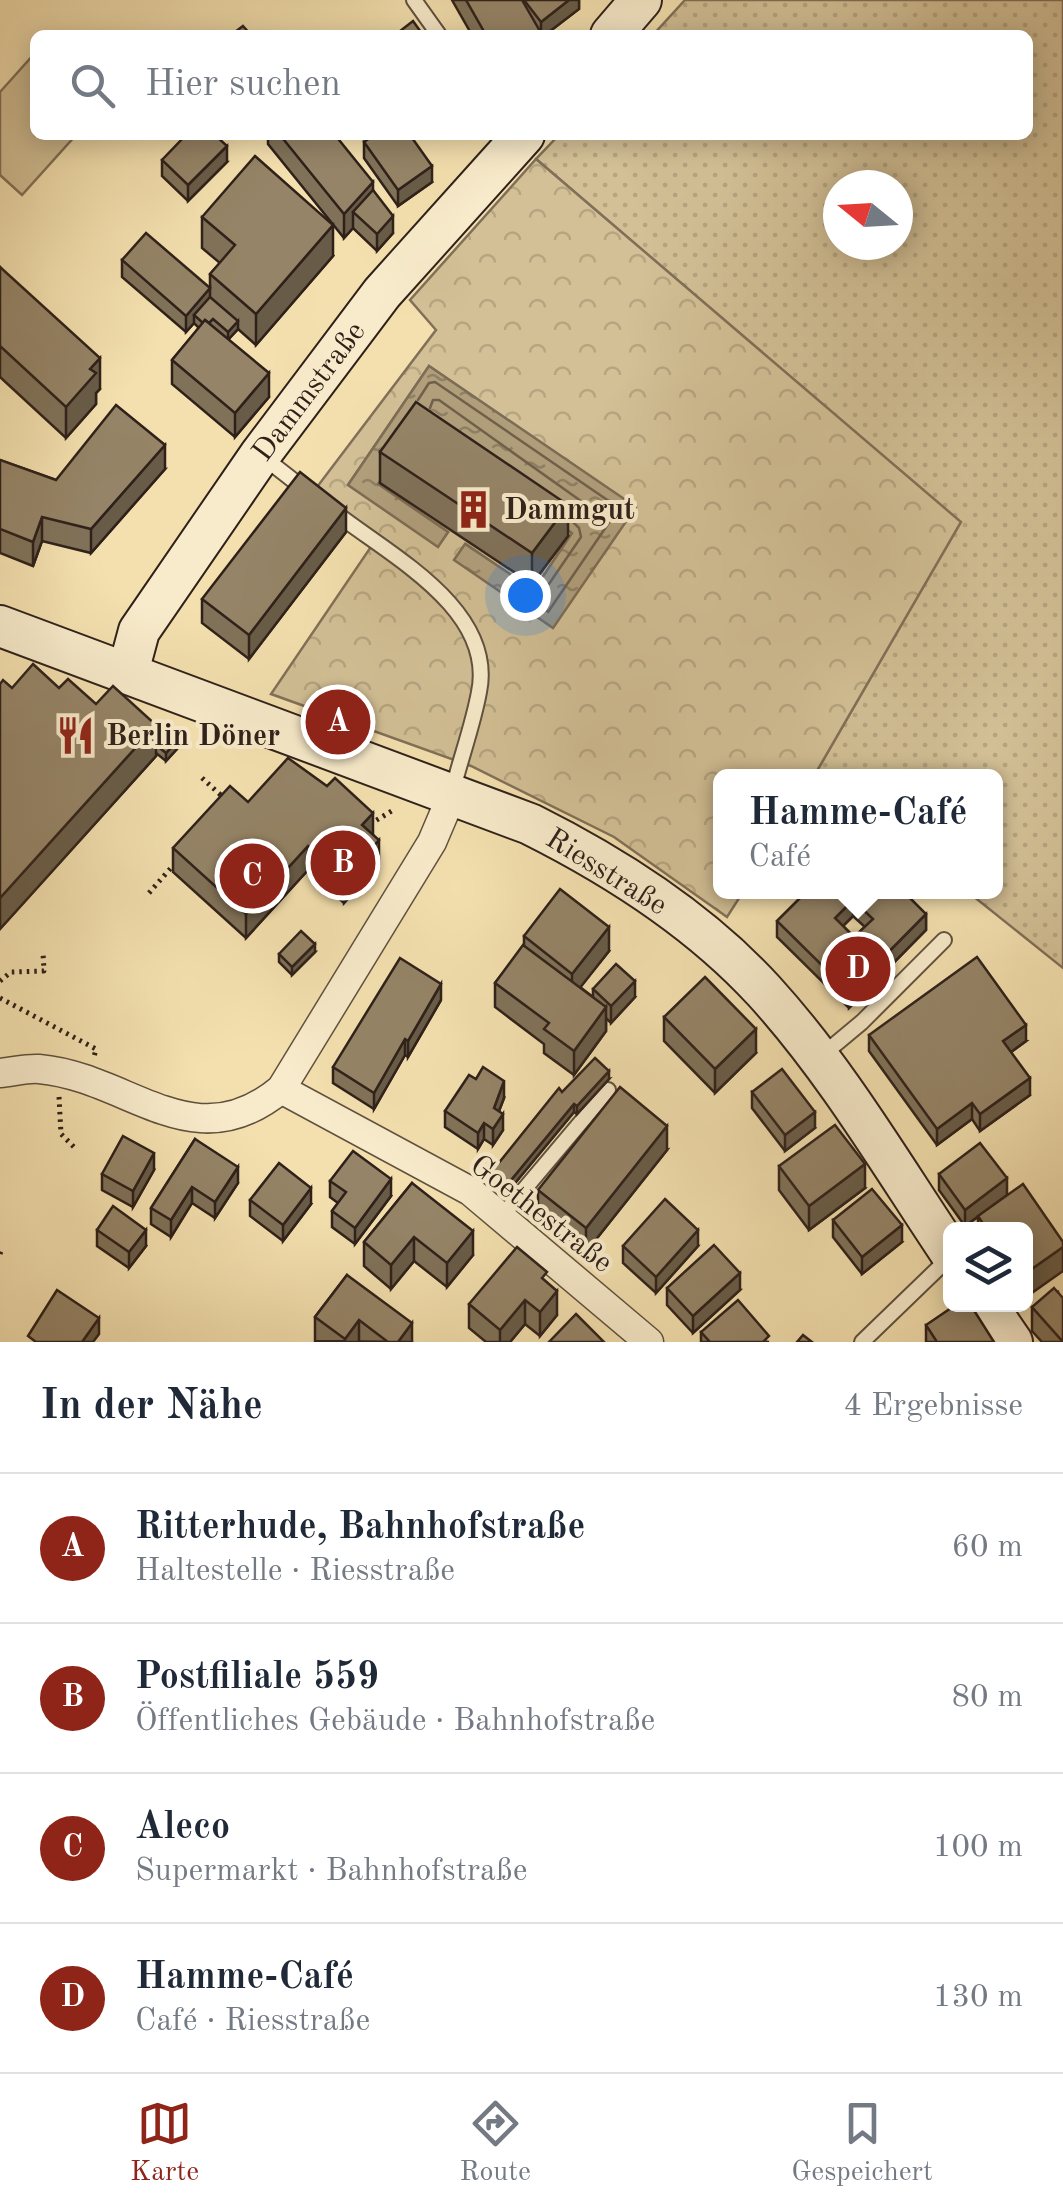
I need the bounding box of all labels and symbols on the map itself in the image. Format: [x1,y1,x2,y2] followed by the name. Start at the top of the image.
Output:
[823,170,913,260] north arrow
[248,317,372,468] street label: Dammstraße
[453,488,495,530] building icon: Dammgut
[504,496,635,526] place label: Dammgut
[500,570,551,621] your location
[306,684,370,760] pin: A
[55,714,97,756] restaurant icon: Berlin Döner
[106,722,280,752] place label: Berlin Döner
[540,824,672,922] street label: Riesstraße
[310,826,376,900] pin: B
[220,838,284,914] pin: C
[826,932,890,1006] pin: D
[464,1150,617,1279] street label: Goethestraße

